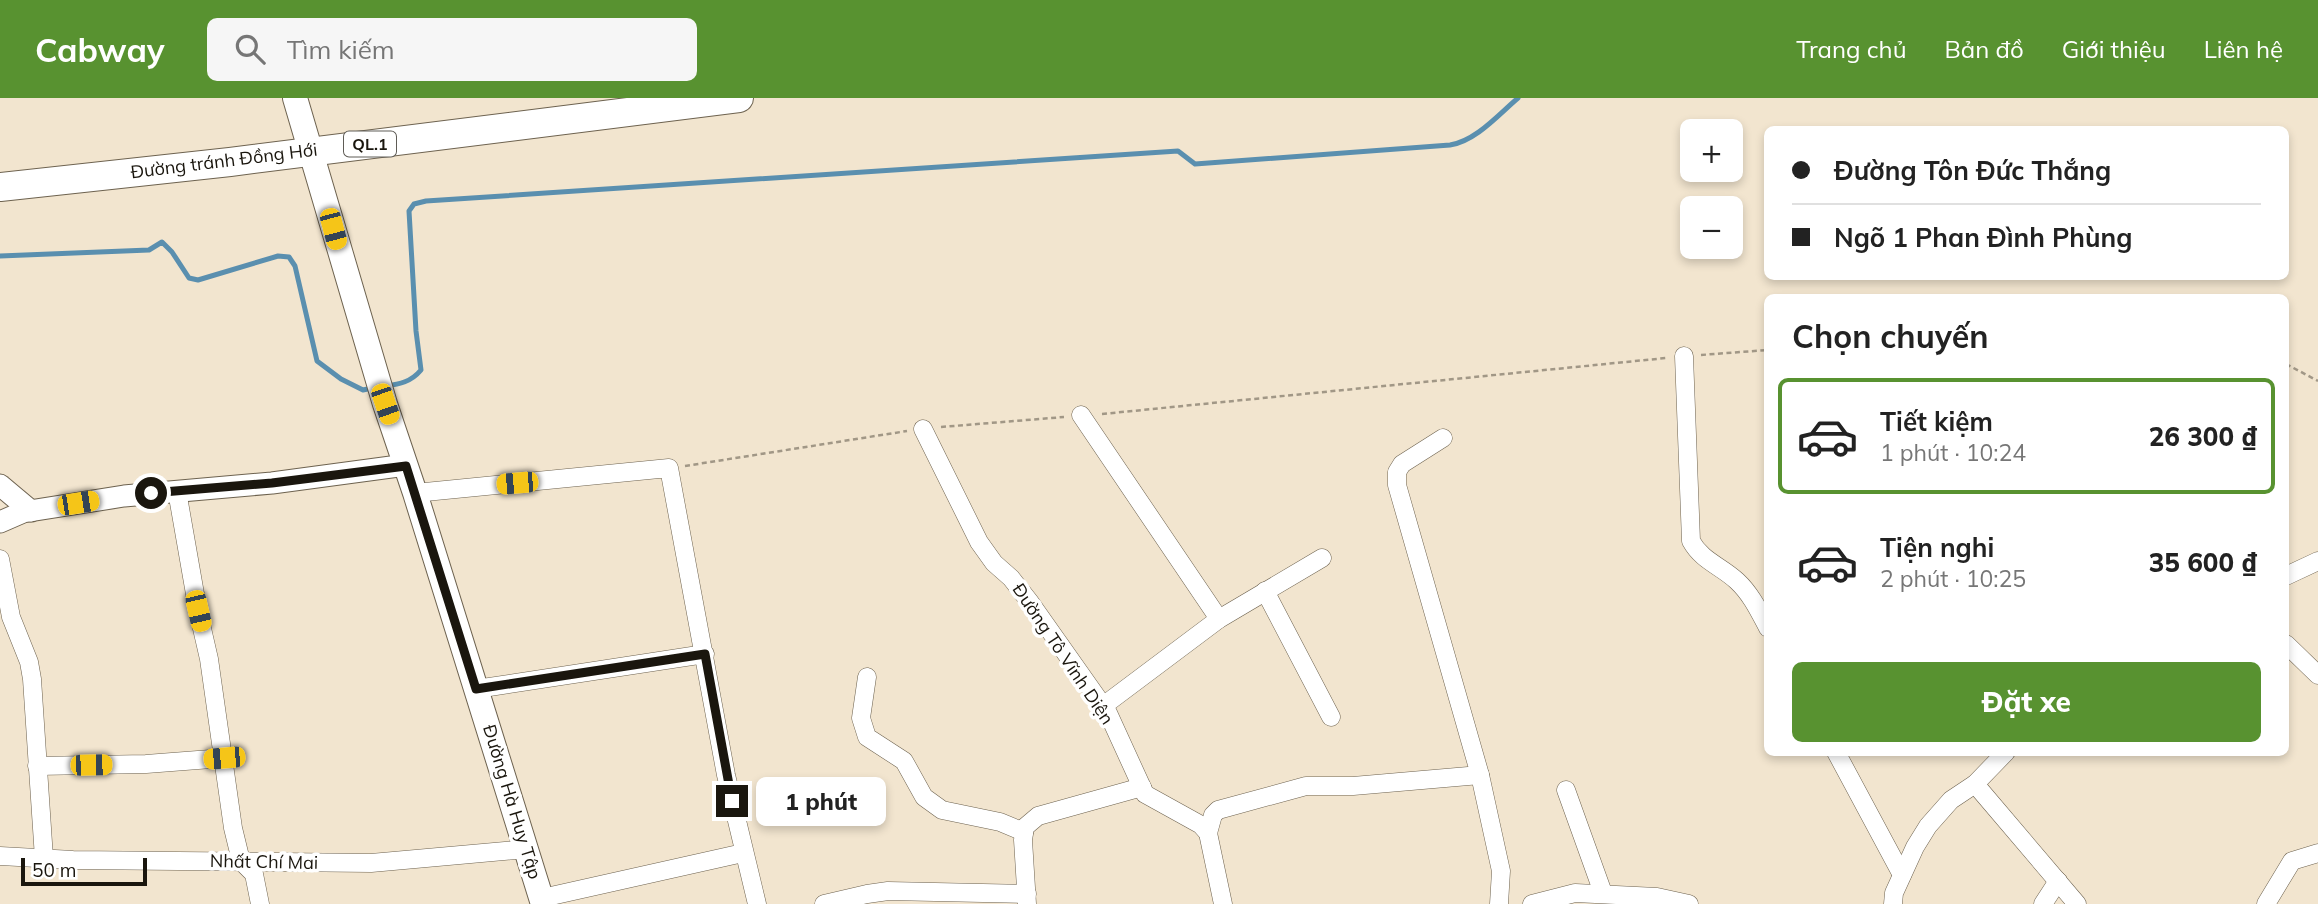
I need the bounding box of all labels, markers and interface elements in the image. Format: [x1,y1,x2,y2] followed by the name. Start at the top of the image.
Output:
[207,18,697,81] search box
[35,29,165,70] text: Cabway
[231,30,269,68] icon: search
[287,33,395,66] text: Tìm kiếm
[1796,34,1907,64] text: Trang chủ
[1945,34,2024,64] text: Bản đồ
[2062,34,2166,64] text: Giới thiệu
[2204,34,2283,64] text: Liên hệ
[1680,119,1743,259] map controls
[1680,119,1743,182] button: +
[344,132,396,156] road number: QL.1
[129,138,319,183] street label: Đường tránh Đồng Hới
[1834,154,2111,187] text: Đường Tôn Đức Thắng
[1680,196,1743,259] button: −
[318,206,349,252] car
[1834,221,2132,254] text: Ngõ 1 Phan Đình Phùng
[1792,316,1989,356] text: Chọn chuyến
[369,381,402,427] car
[1796,405,1859,468] icon: car
[1880,405,1993,438] text: Tiết kiệm
[2149,420,2257,453] text: 26 300 ₫
[1880,438,2026,467] text: 1 phút · 10:24
[496,471,539,495] car
[135,477,167,509] route start
[56,489,101,517] car
[1796,531,1859,594] icon: car
[1880,531,1994,564] text: Tiện nghi
[2149,546,2257,579] text: 35 600 ₫
[1880,564,2026,593] text: 2 phút · 10:25
[1008,579,1119,729] street label: Đường Tô Vĩnh Diện
[184,588,213,634] car
[1792,662,2261,742] button: Đặt xe
[478,722,547,882] street label: Đường Hà Huy Tập
[203,746,246,770] car
[70,754,113,776] car
[756,776,886,826] callout: 1 phút
[716,785,748,817] route end
[785,787,857,816] text: 1 phút
[210,849,318,874] street label: Nhất Chí Mai
[21,855,147,887] scale bar
[32,858,76,882] text: 50 m

